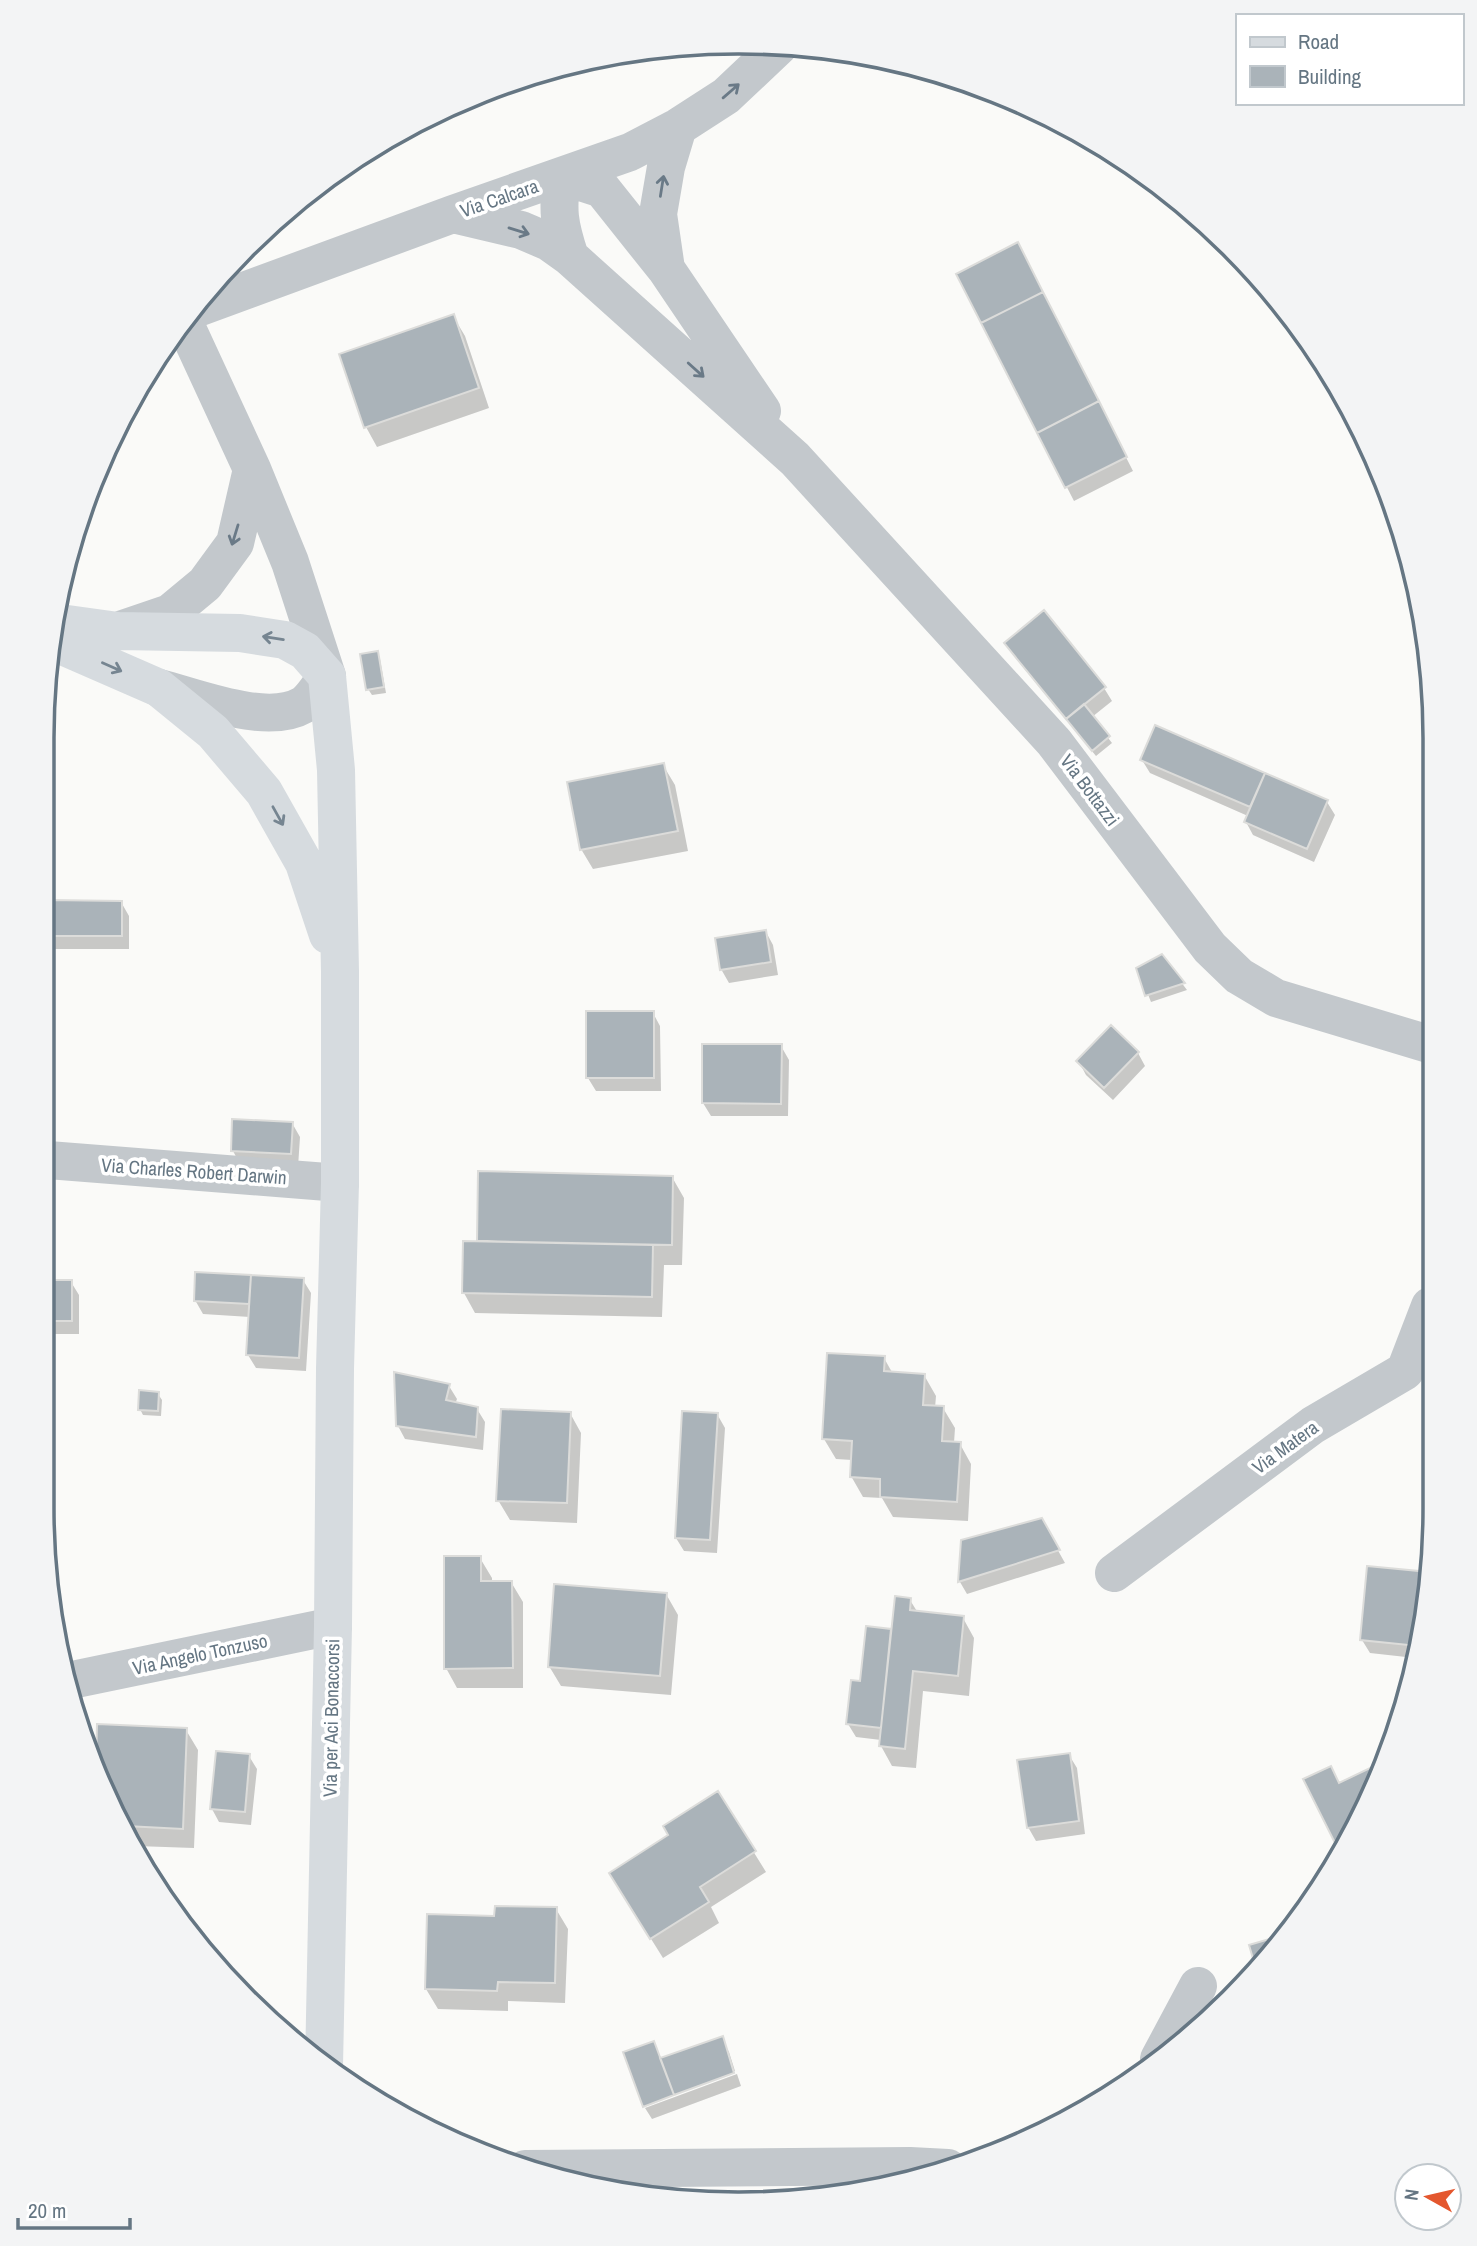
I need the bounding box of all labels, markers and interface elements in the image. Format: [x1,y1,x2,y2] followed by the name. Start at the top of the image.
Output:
[1236,14,1463,105] legend
[1298,27,1339,56] text: Road
[1298,62,1362,91] text: Building
[722,83,740,99] one-way arrow
[456,172,542,224] street label: Via Calcara
[656,175,669,198] one-way arrow
[508,225,530,238] one-way arrow
[687,362,704,379] one-way arrow
[228,523,241,545] one-way arrow
[262,631,285,644] one-way arrow
[101,662,122,675] one-way arrow
[1054,749,1126,831] street label: Via Bottazzi
[271,806,285,826] one-way arrow
[100,1152,288,1190] street label: Via Charles Robert Darwin
[1247,1414,1324,1480] street label: Via Matera
[130,1627,270,1681] street label: Via Angelo Tonzuso
[317,1639,345,1797] street label: Via per Aci Bonaccorsi
[1393,2162,1463,2232] north arrow
[18,2186,130,2230] scale bar
[1398,2187,1425,2202] text: N
[28,2196,66,2225] text: 20 m

